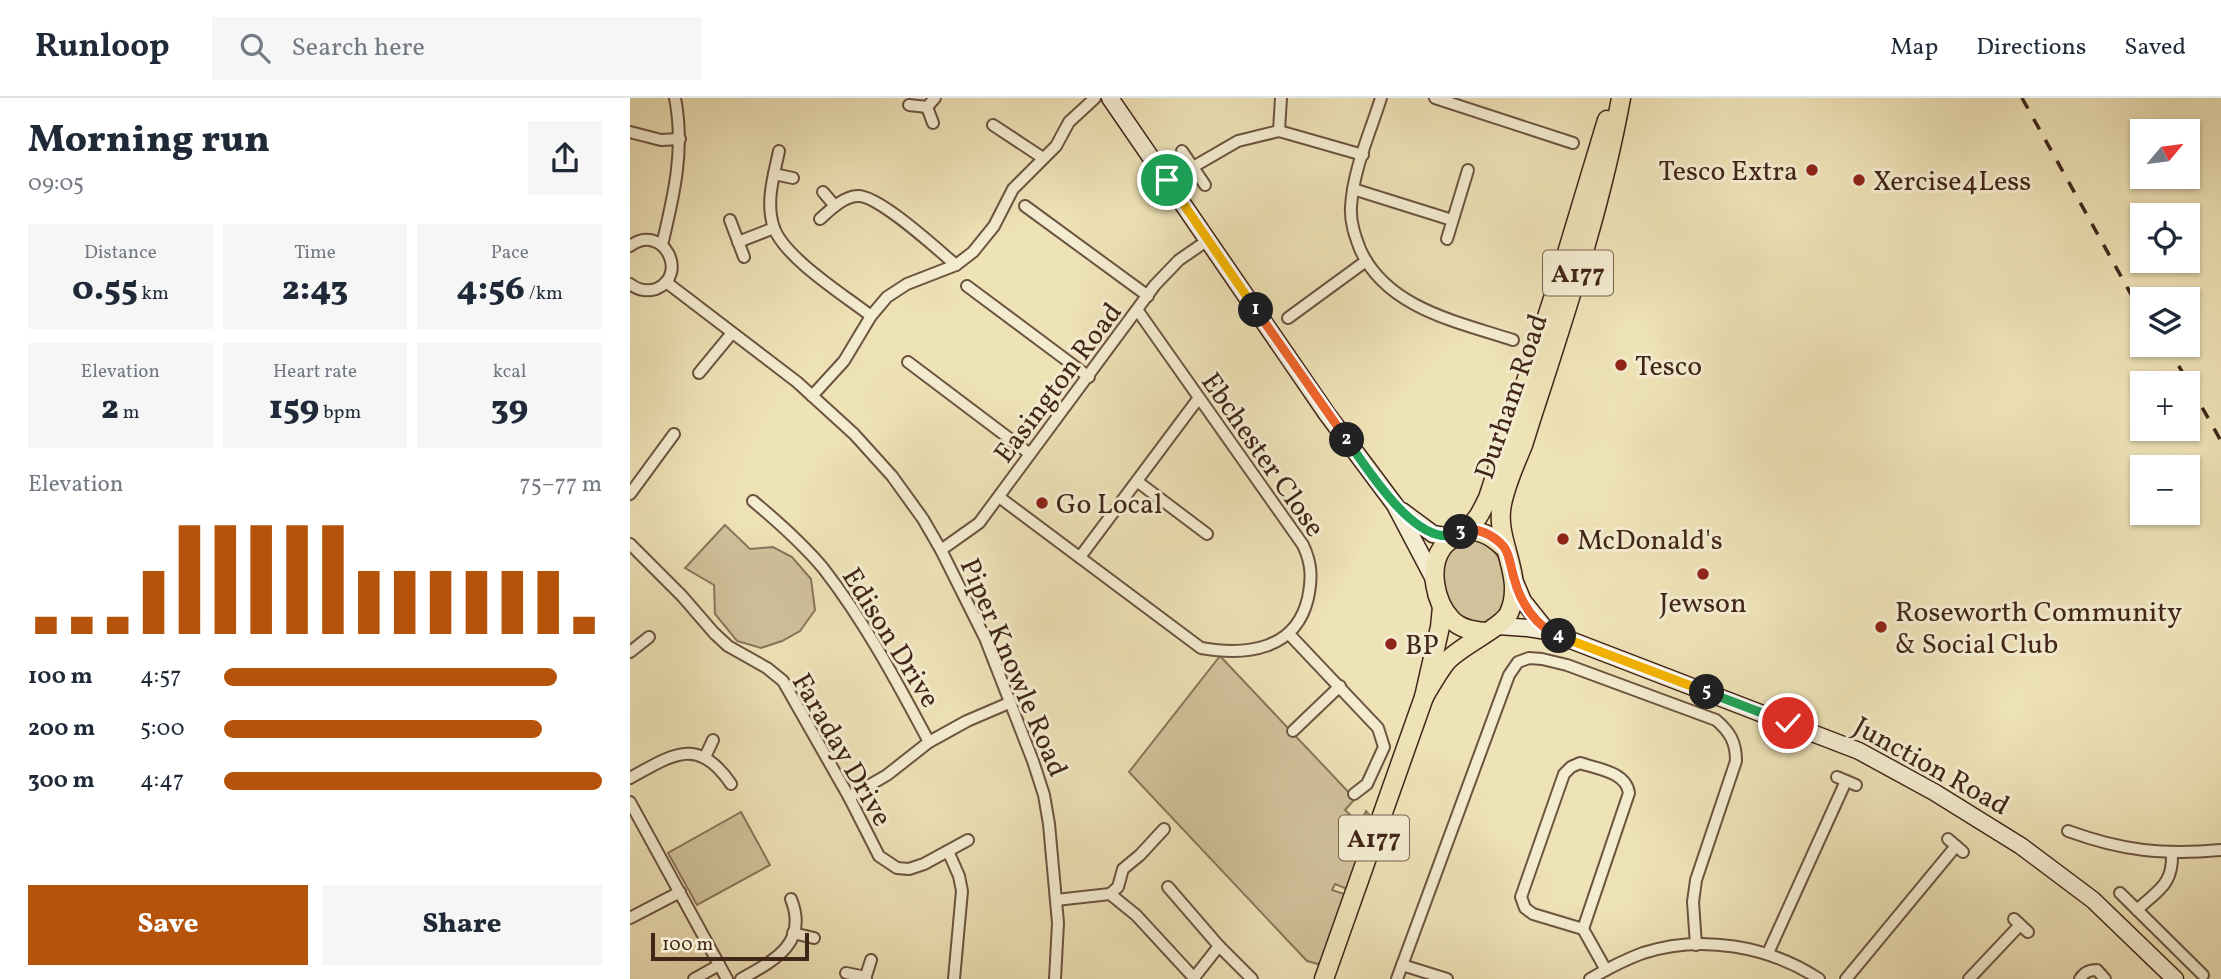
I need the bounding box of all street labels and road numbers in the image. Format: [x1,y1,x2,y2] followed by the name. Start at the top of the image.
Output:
[1543,250,1613,296] road number: A177
[986,295,1132,472] street label: Easington Road
[1466,309,1559,485] street label: Durham Road
[1191,365,1333,546] street label: Ebchester Close
[949,553,1076,783] street label: Piper Knowle Road
[831,561,948,716] street label: Edison Drive
[781,666,900,834] street label: Faraday Drive
[1846,708,2016,826] street label: Junction Road
[1339,816,1409,860] road number: A177

